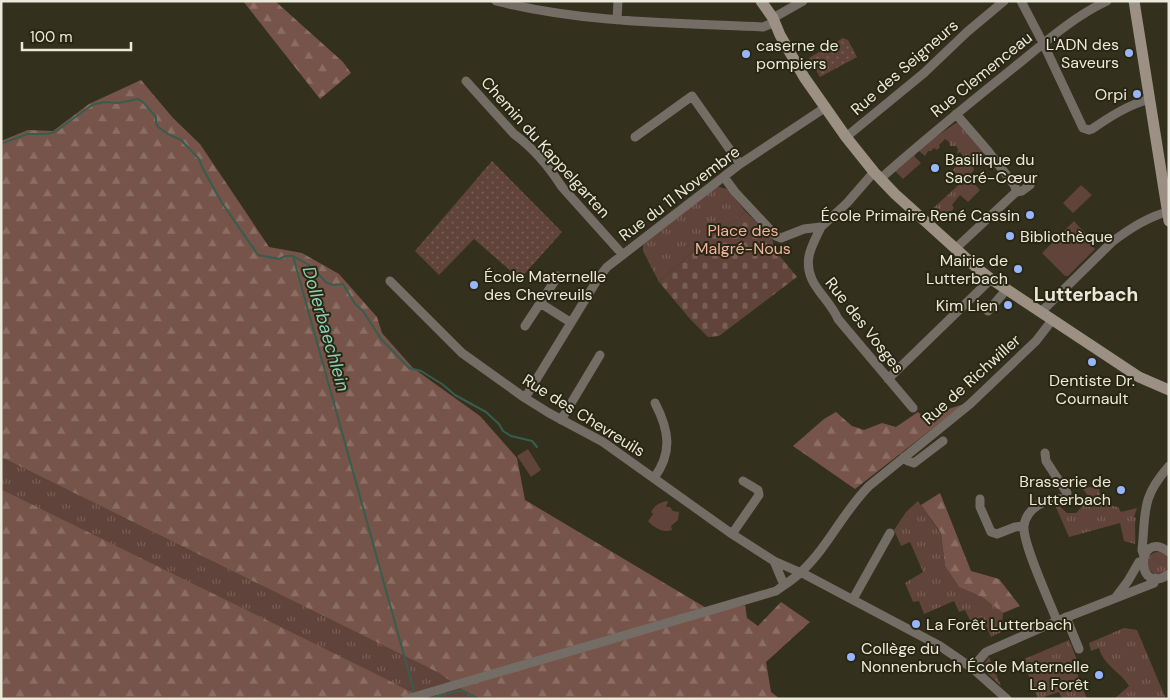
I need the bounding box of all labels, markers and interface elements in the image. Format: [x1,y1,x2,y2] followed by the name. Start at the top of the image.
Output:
[846,15,963,120] street label: Rue des Seigneurs
[22,20,131,52] scale bar
[30,27,73,47] text: 100 m
[926,27,1036,122] street label: Rue Clemenceau
[1046,34,1119,73] place label: L'ADN des Saveurs
[756,35,839,74] place label: caserne de pompiers
[1123,47,1135,59] marker: L'ADN des Saveurs
[740,48,752,60] marker: caserne de pompiers
[477,72,615,222] street label: Chemin du Kappelgarten
[1095,84,1127,105] place label: Orpi
[1131,88,1143,100] marker: Orpi
[615,141,744,246] street label: Rue du 11 Novembre
[945,149,1038,188] place label: Basilique du Sacré-Cœur
[929,162,941,174] marker: Basilique du Sacré-Cœur
[821,205,1020,226] place label: École Primaire René Cassin
[1024,209,1036,221] marker: École Primaire René Cassin
[695,220,791,259] park label: Place des Malgré-Nous
[1020,226,1113,247] place label: Bibliothèque
[1004,230,1016,242] marker: Bibliothèque
[926,250,1008,289] place label: Mairie de Lutterbach
[1012,263,1024,275] marker: Mairie de Lutterbach
[297,264,355,394] water label: Dollerbaechlein
[484,266,606,305] place label: École Maternelle des Chevreuils
[821,273,909,378] street label: Rue des Vosges
[468,279,480,291] marker: École Maternelle des Chevreuils
[1034,282,1138,307] district label: Lutterbach
[936,295,998,316] place label: Kim Lien
[1002,299,1014,311] marker: Kim Lien
[918,330,1025,429] street label: Rue de Richwiller
[1086,356,1098,368] marker: Dentiste Dr. Cournault
[519,369,649,462] street label: Rue des Chevreuils
[1049,370,1135,409] place label: Dentiste Dr. Cournault
[1019,471,1111,510] place label: Brasserie de Lutterbach
[1115,484,1127,496] marker: Brasserie de Lutterbach
[926,614,1072,635] place label: La Forêt Lutterbach
[910,618,922,630] marker: La Forêt Lutterbach
[861,638,962,677] place label: Collège du Nonnenbruch
[845,651,857,663] marker: Collège du Nonnenbruch
[967,656,1089,695] place label: École Maternelle La Forêt
[1093,669,1105,681] marker: École Maternelle La Forêt

